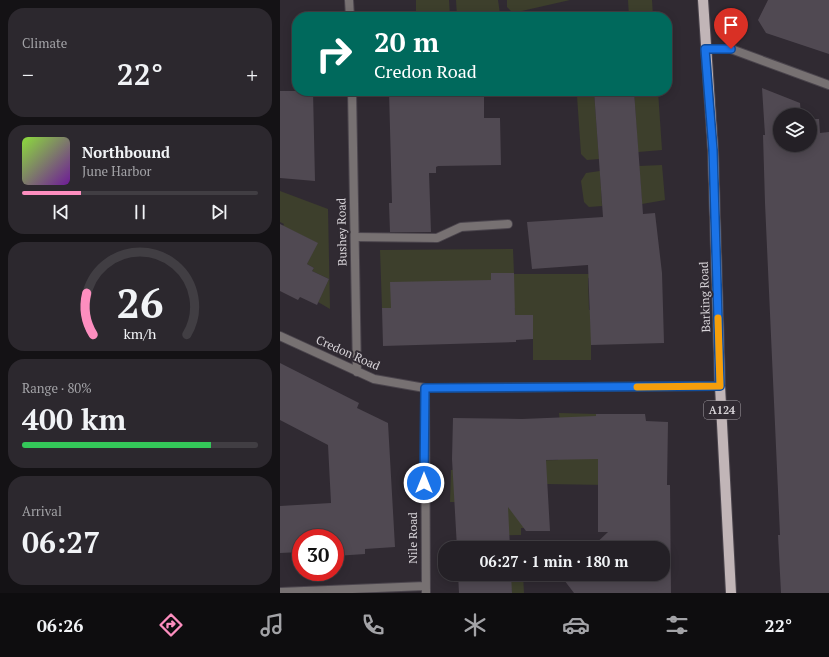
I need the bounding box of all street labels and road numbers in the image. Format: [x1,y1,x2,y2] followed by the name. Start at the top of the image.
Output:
[333,198,350,266] street label: Bushey Road
[696,261,713,333] street label: Barking Road
[314,332,383,373] street label: Credon Road
[704,401,740,419] road number: A124
[405,512,420,564] street label: Nile Road

